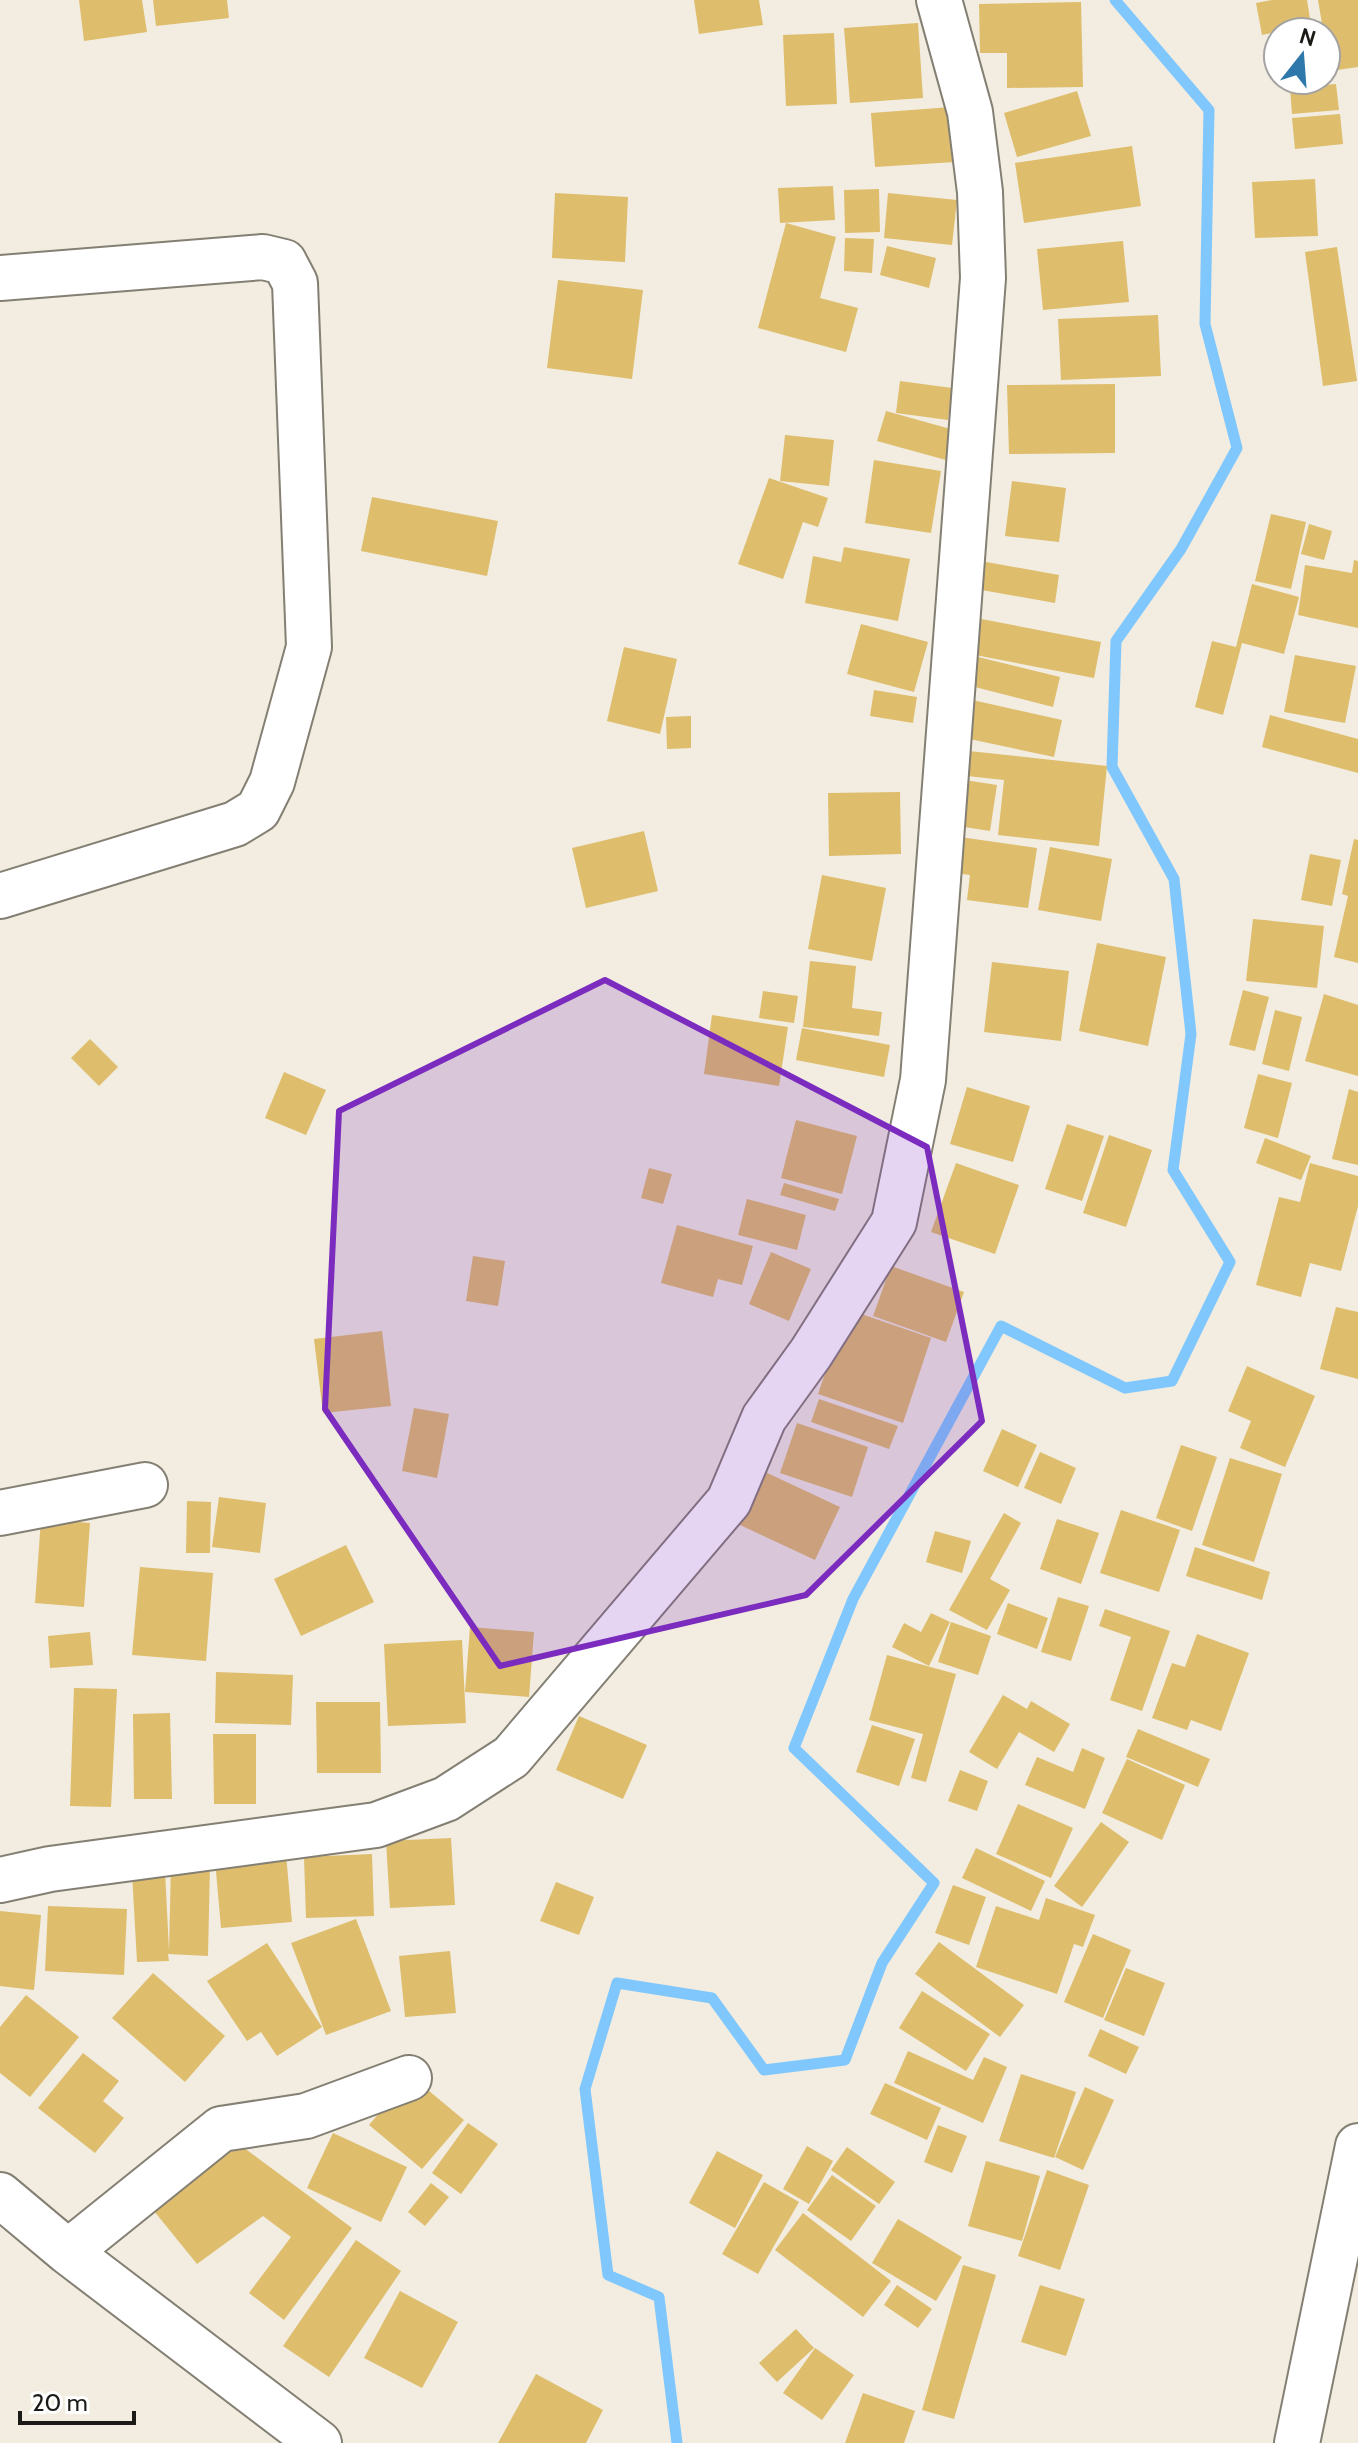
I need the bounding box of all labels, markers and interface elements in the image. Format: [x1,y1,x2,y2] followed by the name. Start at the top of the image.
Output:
[1262,16,1342,96] north arrow
[1296,22,1319,53] text: N
[20,2375,134,2425] scale bar
[32,2388,88,2417] text: 20 m

